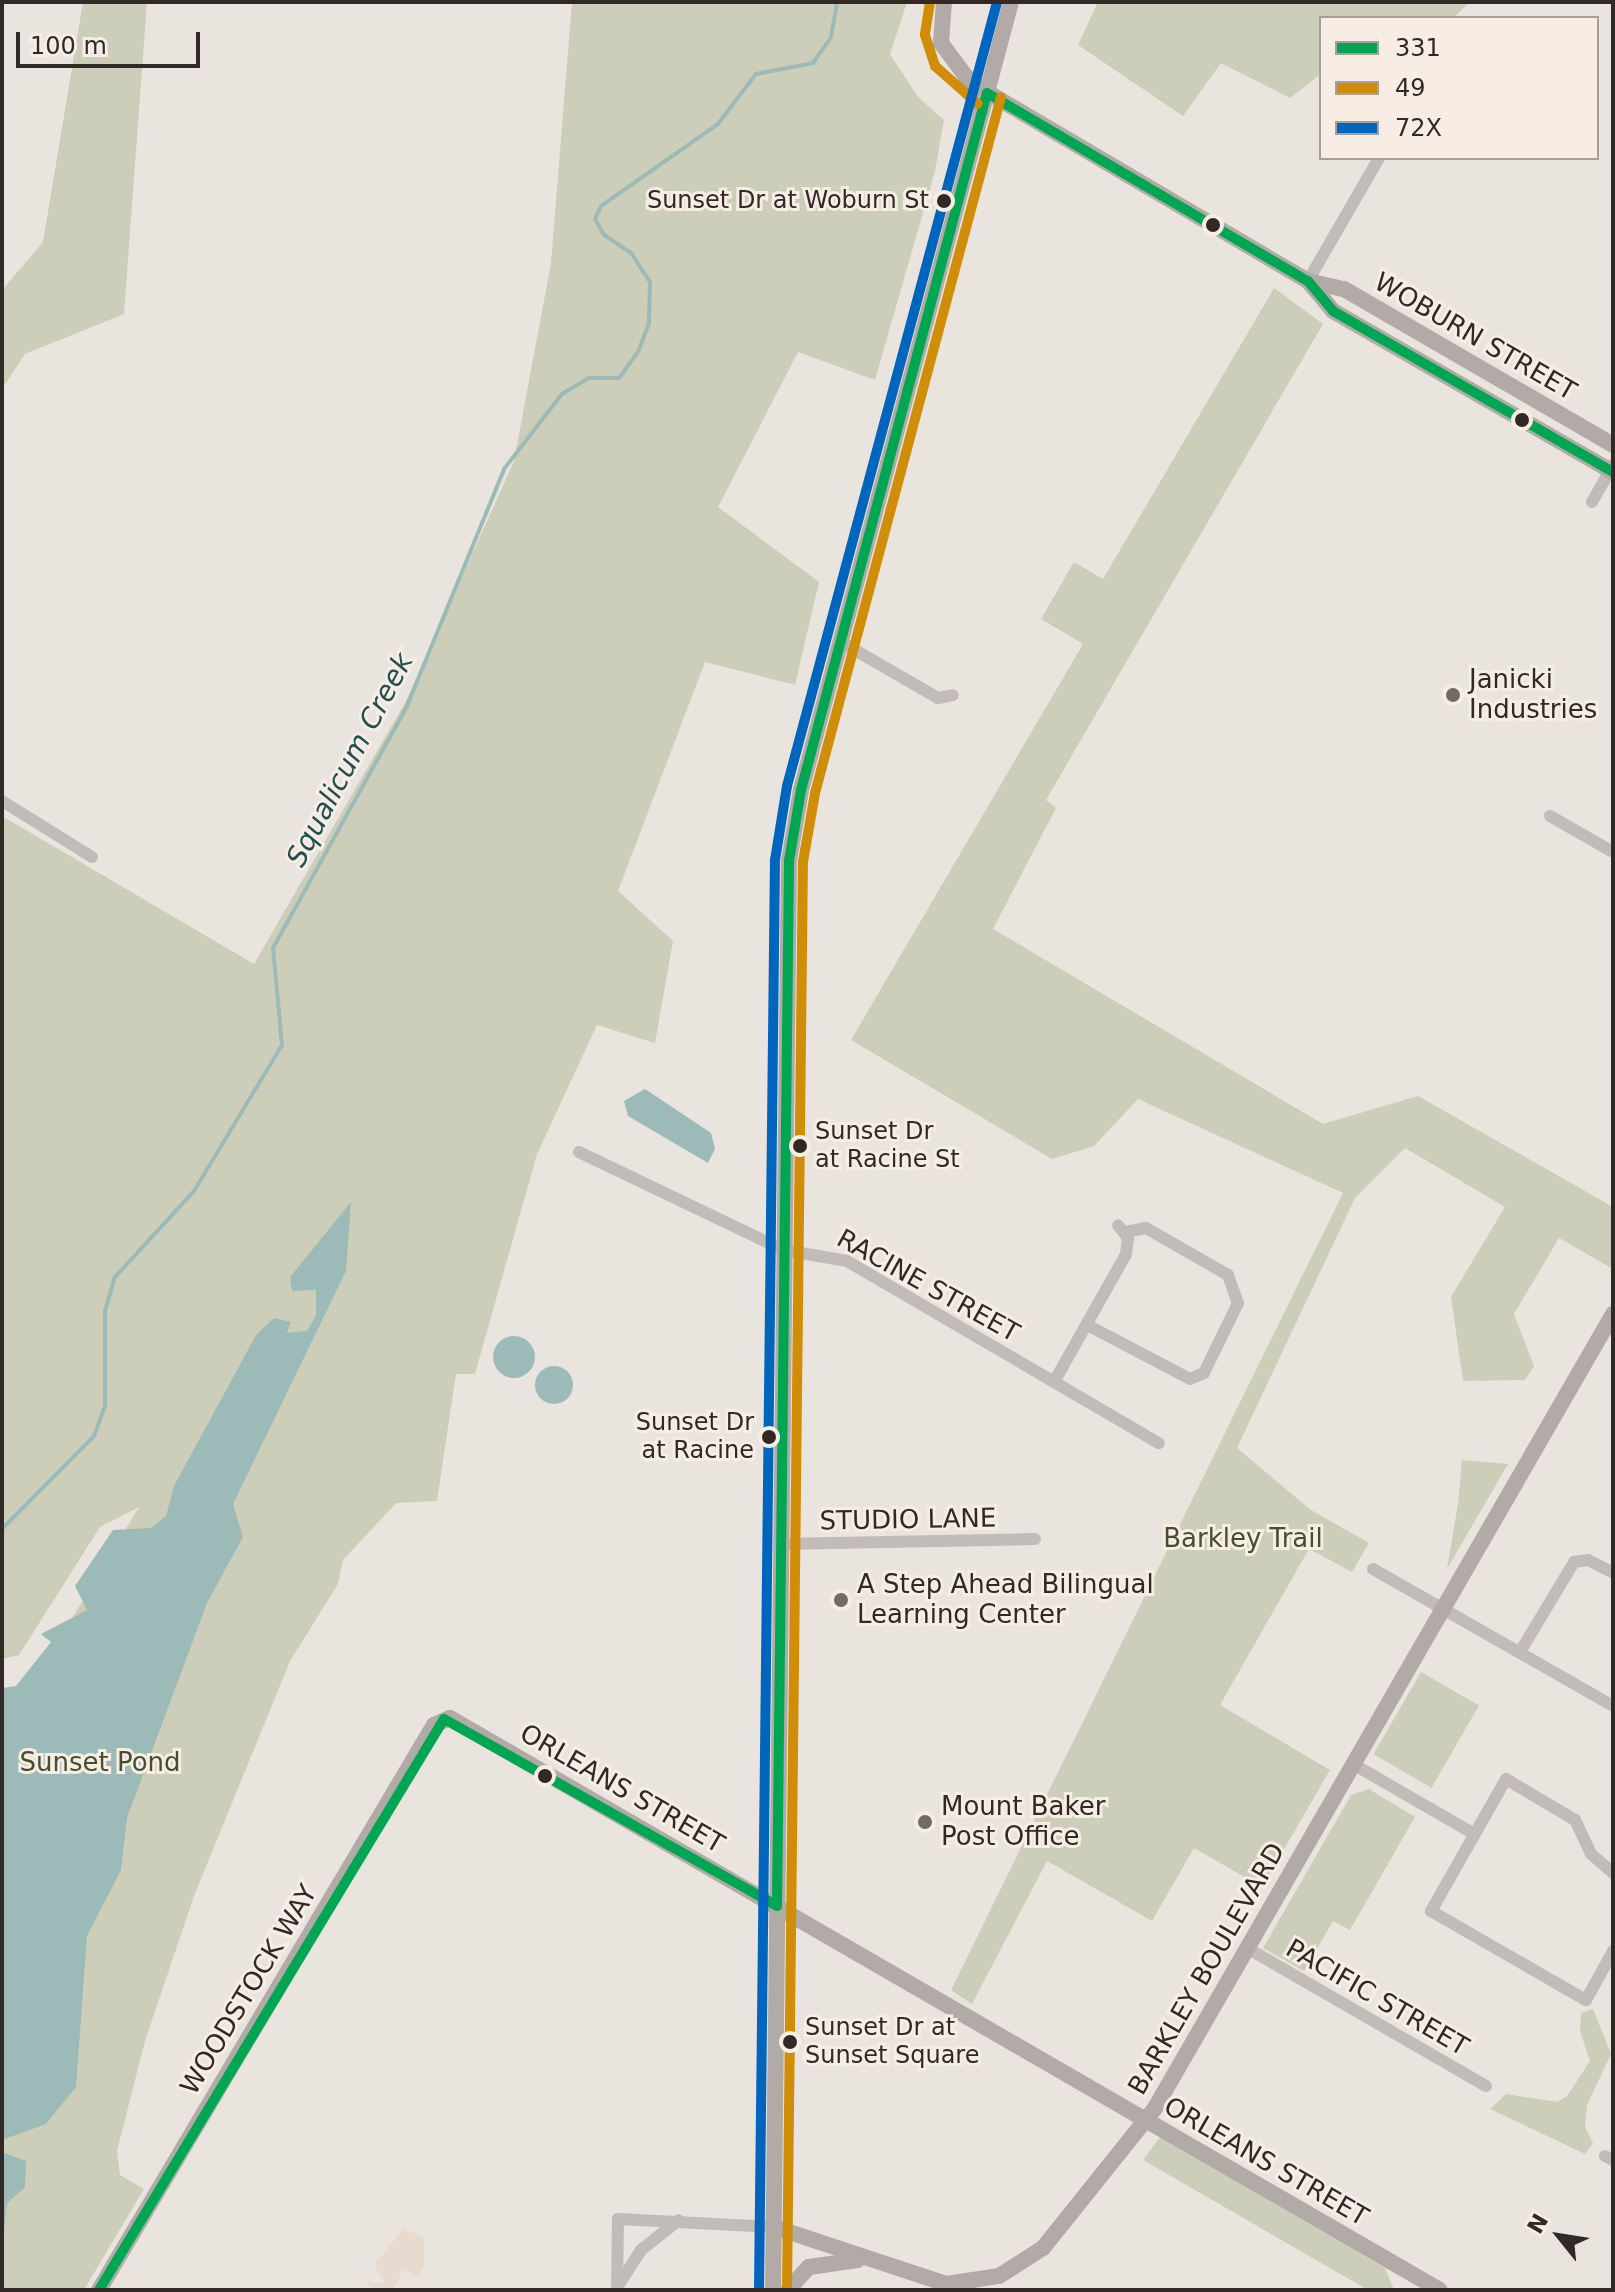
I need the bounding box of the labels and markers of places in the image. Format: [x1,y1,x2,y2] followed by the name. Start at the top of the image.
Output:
[647,187,929,215] place label: Sunset Dr at Woburn St
[936,193,952,209] marker: Sunset Dr at Woburn St
[1205,217,1221,233] unlabelled marker
[1514,412,1530,428] unlabelled marker
[1469,664,1597,726] place label: Janicki Industries
[1444,686,1462,704] marker: Janicki Industries
[815,1118,960,1174] place label: Sunset Dr at Racine St
[792,1138,808,1154] marker: Sunset Dr at Racine St
[636,1409,754,1465] place label: Sunset Dr at Racine
[761,1429,777,1445] marker: Sunset Dr at Racine
[857,1569,1154,1630] place label: A Step Ahead Bilingual Learning Center
[832,1591,850,1609] marker: A Step Ahead Bilingual Learning Center
[537,1768,553,1784] unlabelled marker
[941,1791,1105,1852] place label: Mount Baker Post Office
[916,1813,934,1831] marker: Mount Baker Post Office
[805,2014,979,2070] place label: Sunset Dr at Sunset Square
[782,2034,798,2050] marker: Sunset Dr at Sunset Square

